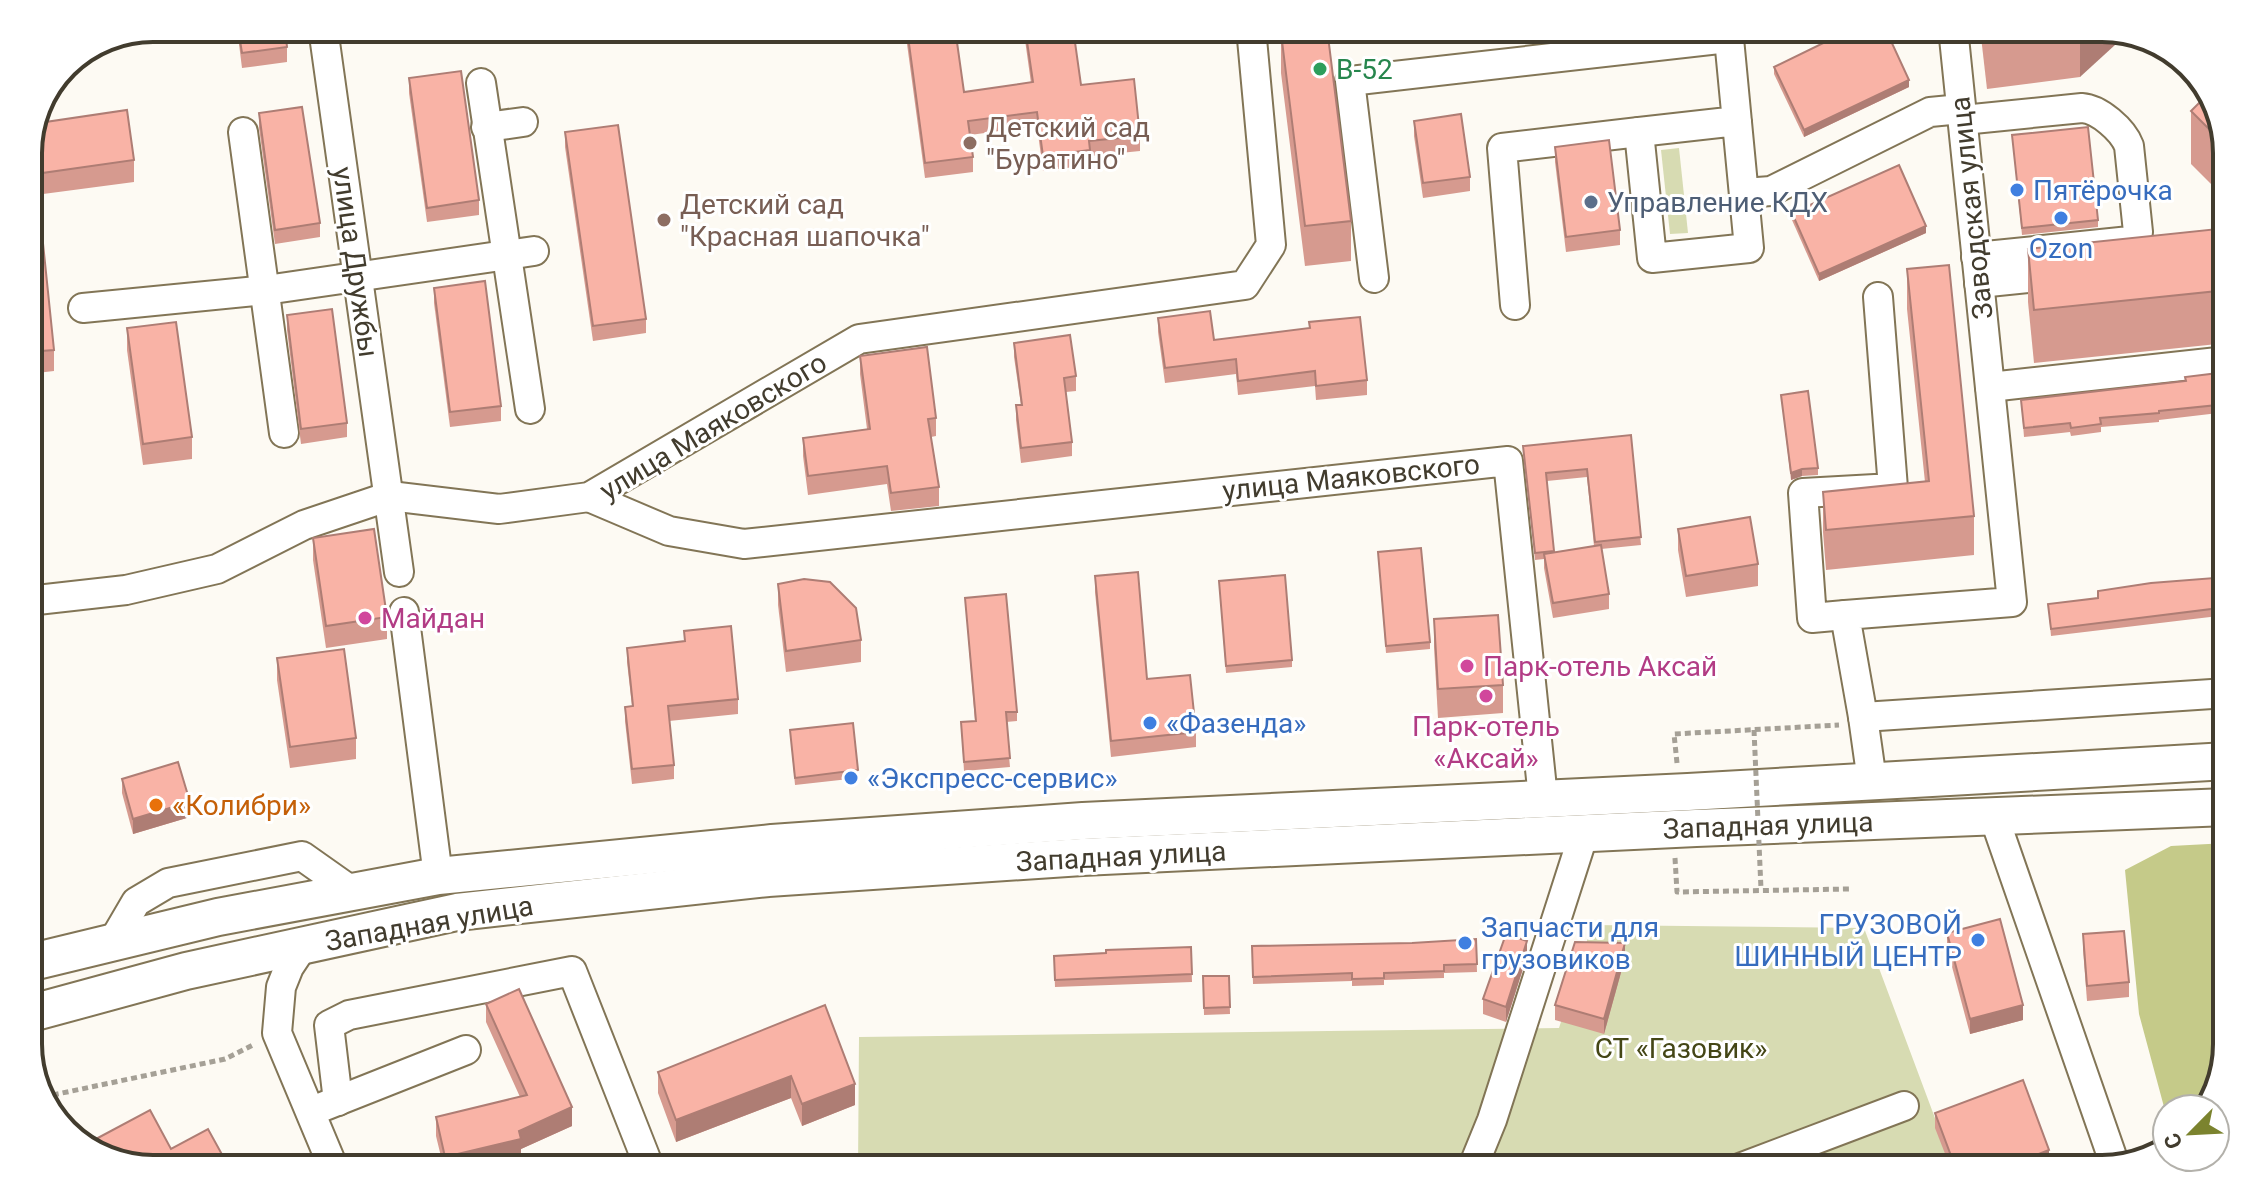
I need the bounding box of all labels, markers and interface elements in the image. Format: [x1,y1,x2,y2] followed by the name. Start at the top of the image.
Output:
[1336,53,1393,86] place label: В-52
[1311,60,1329,78] marker: В-52
[1943,95,2000,321] street label: Заводская улица
[986,111,1150,176] place label: Детский сад "Буратино"
[961,134,979,152] marker: Детский сад "Буратино"
[326,165,385,360] street label: улица Дружбы
[2033,174,2173,207] place label: Пятёрочка
[2008,181,2026,199] marker: Пятёрочка
[1607,186,1828,219] place label: Управление КДХ
[680,188,930,253] place label: Детский сад "Красная шапочка"
[1582,193,1600,211] marker: Управление КДХ
[2052,209,2070,227] marker: Ozon
[655,211,673,229] marker: Детский сад "Красная шапочка"
[2029,232,2093,265] place label: Ozon
[594,346,833,507] street label: улица Маяковского
[1221,448,1481,507] street label: улица Маяковского
[381,602,485,635] place label: Майдан
[356,609,374,627] marker: Майдан
[1483,650,1717,683] place label: Парк-отель Аксай
[1458,657,1476,675] marker: Парк-отель Аксай
[1477,687,1495,705] marker: Парк-отель «Аксай»
[1166,707,1306,740] place label: «Фазенда»
[1412,710,1560,775] place label: Парк-отель «Аксай»
[1141,714,1159,732] marker: «Фазенда»
[867,762,1118,795] place label: «Экспресс-сервис»
[842,769,860,787] marker: «Экспресс-сервис»
[172,789,311,822] place label: «Колибри»
[147,796,165,814] marker: «Колибри»
[1662,805,1874,846] street label: Западная улица
[1015,835,1227,878] street label: Западная улица
[322,889,536,958] street label: Западная улица
[1734,908,1962,973] place label: ГРУЗОВОЙ ШИННЫЙ ЦЕНТР
[1481,911,1659,976] place label: Запчасти для грузовиков
[1969,931,1987,949] marker: ГРУЗОВОЙ ШИННЫЙ ЦЕНТР
[1456,934,1474,952] marker: Запчасти для грузовиков
[1595,1032,1767,1065] park label: СТ «Газовик»
[2151,1093,2231,1173] north arrow
[2159,1129,2188,1153] text: С

